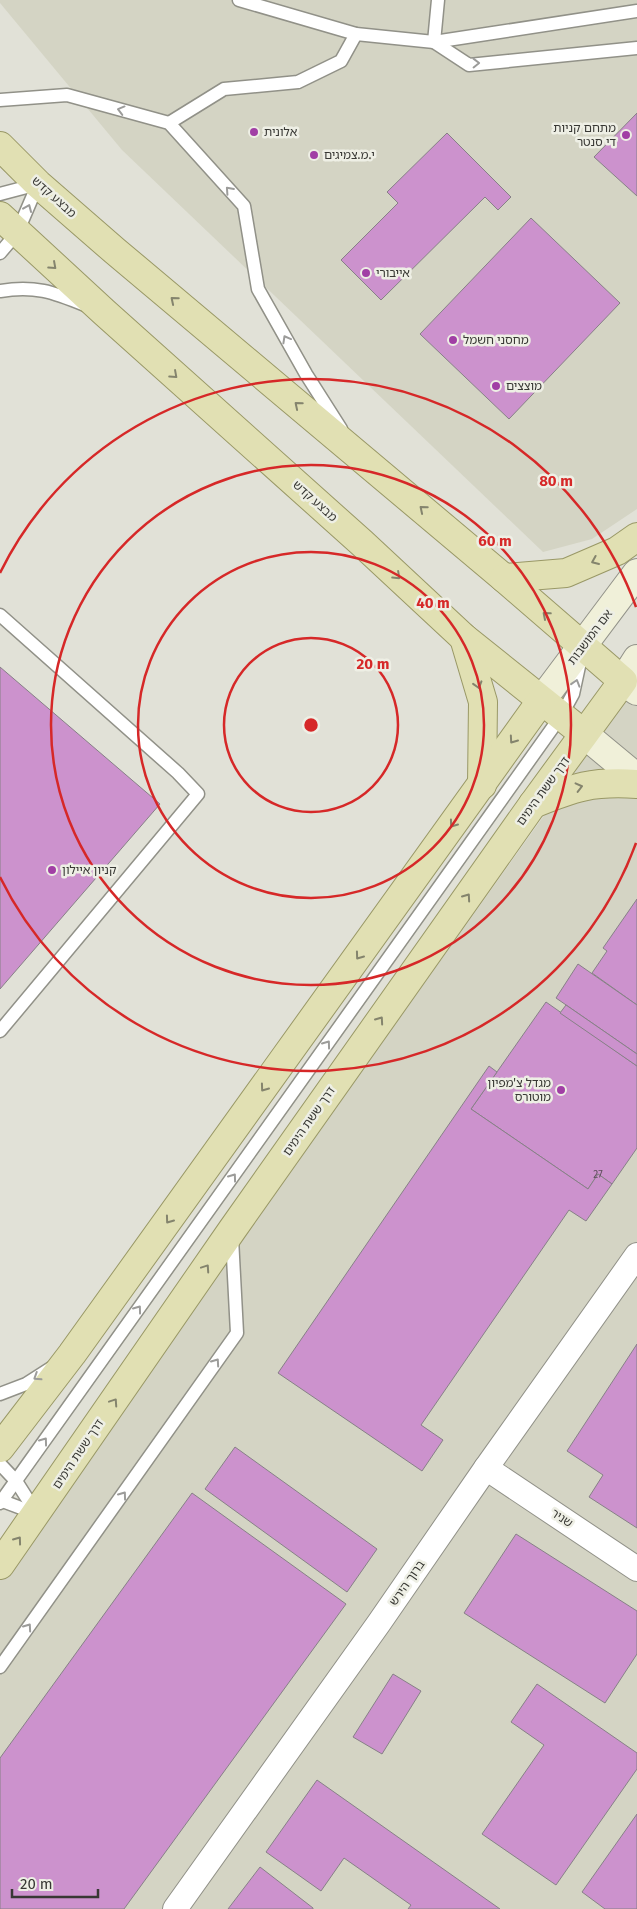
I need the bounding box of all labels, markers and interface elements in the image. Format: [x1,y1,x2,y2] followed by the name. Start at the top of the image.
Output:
[472,58,480,68] one-way arrow
[117,105,126,116] one-way arrow
[553,121,616,149] place label: מתחם קניות די סנטר
[264,125,298,139] place label: אלונית
[248,126,260,138] marker: אלונית
[620,129,632,141] marker: מתחם קניות די סנטר
[324,148,375,162] place label: י.מ.צמיגים
[308,149,320,161] marker: י.מ.צמיגים
[29,174,79,221] street label: מבצע קדש
[226,187,235,196] one-way arrow
[21,204,32,213] one-way arrow
[48,260,57,269] one-way arrow
[376,266,410,280] place label: אייבורי
[360,267,372,279] marker: אייבורי
[170,297,179,306] one-way arrow
[463,333,529,347] place label: מחסני חשמל
[447,334,459,346] marker: מחסני חשמל
[282,335,292,344] one-way arrow
[169,369,178,378] one-way arrow
[506,379,542,393] place label: מוצצים
[490,380,502,392] marker: מוצצים
[295,401,304,410] one-way arrow
[539,472,573,490] text: 80 m
[290,478,340,525] street label: מבצע קדש
[419,506,428,515] one-way arrow
[478,532,512,550] text: 60 m
[591,554,600,565] one-way arrow
[392,570,401,579] one-way arrow
[416,594,450,612] text: 40 m
[565,606,615,667] street label: אם המושבות
[543,611,552,620] one-way arrow
[357,655,389,673] text: 20 m
[571,679,581,687] one-way arrow
[473,681,483,689] one-way arrow
[302,716,320,734] centre of rings
[510,735,519,744] one-way arrow
[514,754,573,828] street label: דרך ששת הימים
[575,782,584,793] one-way arrow
[450,819,460,828] one-way arrow
[62,863,117,877] place label: קניון איילון
[46,864,58,876] marker: קניון איילון
[462,894,470,903] one-way arrow
[356,951,365,960] one-way arrow
[374,1016,383,1026] one-way arrow
[321,1040,330,1050] one-way arrow
[487,1076,551,1104] place label: מגדל צ'מפיון מוטורס
[261,1082,270,1092] one-way arrow
[280,1083,338,1158] street label: דרך ששת הימים
[555,1084,567,1096] marker: מגדל צ'מפיון מוטורס
[593,1169,603,1181] house number: 27
[227,1173,236,1183] one-way arrow
[166,1214,175,1224] one-way arrow
[200,1264,209,1273] one-way arrow
[132,1305,141,1315] one-way arrow
[210,1359,219,1368] one-way arrow
[34,1371,43,1380] one-way arrow
[108,1398,117,1407] one-way arrow
[50,1416,107,1492] street label: דרך ששת הימים
[38,1437,47,1447] one-way arrow
[117,1491,126,1501] one-way arrow
[549,1506,575,1530] street label: שניר
[13,1537,21,1546] one-way arrow
[386,1558,428,1608] street label: ברוך הירש
[22,1624,31,1633] one-way arrow
[12,1866,99,1898] scale bar
[20,1875,53,1893] text: 20 m

